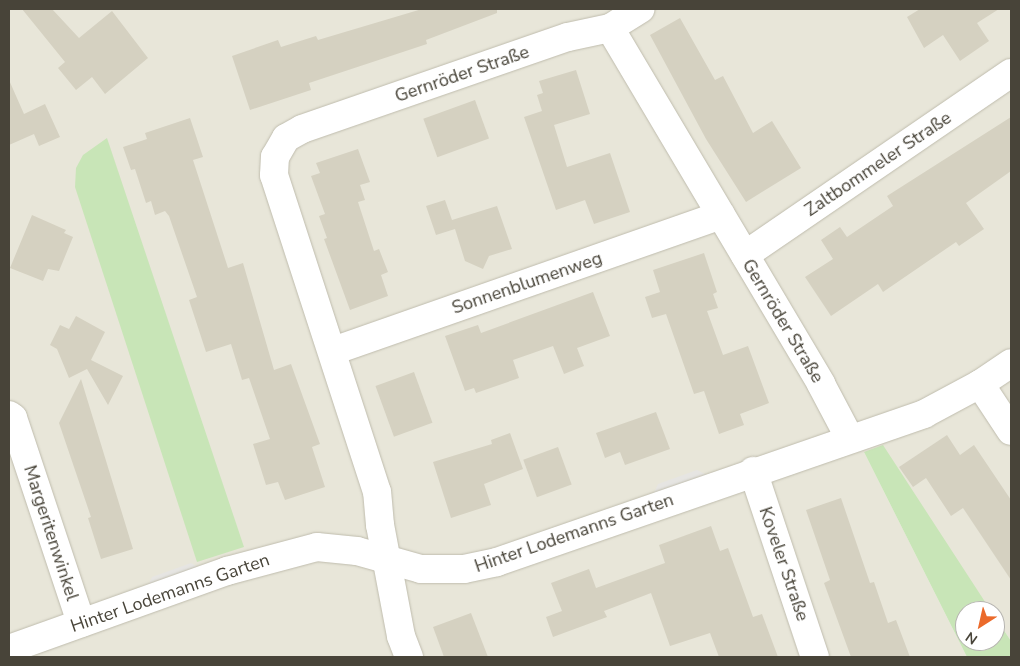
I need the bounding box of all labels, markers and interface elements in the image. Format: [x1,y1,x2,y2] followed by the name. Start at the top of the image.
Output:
[392,41,532,107] street label: Gernröder Straße
[801,107,955,221] street label: Zaltbommeler Straße
[449,247,605,319] street label: Sonnenblumenweg
[738,255,828,387] street label: Gernröder Straße
[19,463,83,603] street label: Margeritenwinkel
[472,489,676,577] street label: Hinter Lodemanns Garten
[754,504,814,624] street label: Koveler Straße
[68,549,272,637] street label: Hinter Lodemanns Garten
[955,601,1005,651] north arrow
[962,627,981,649] text: N

